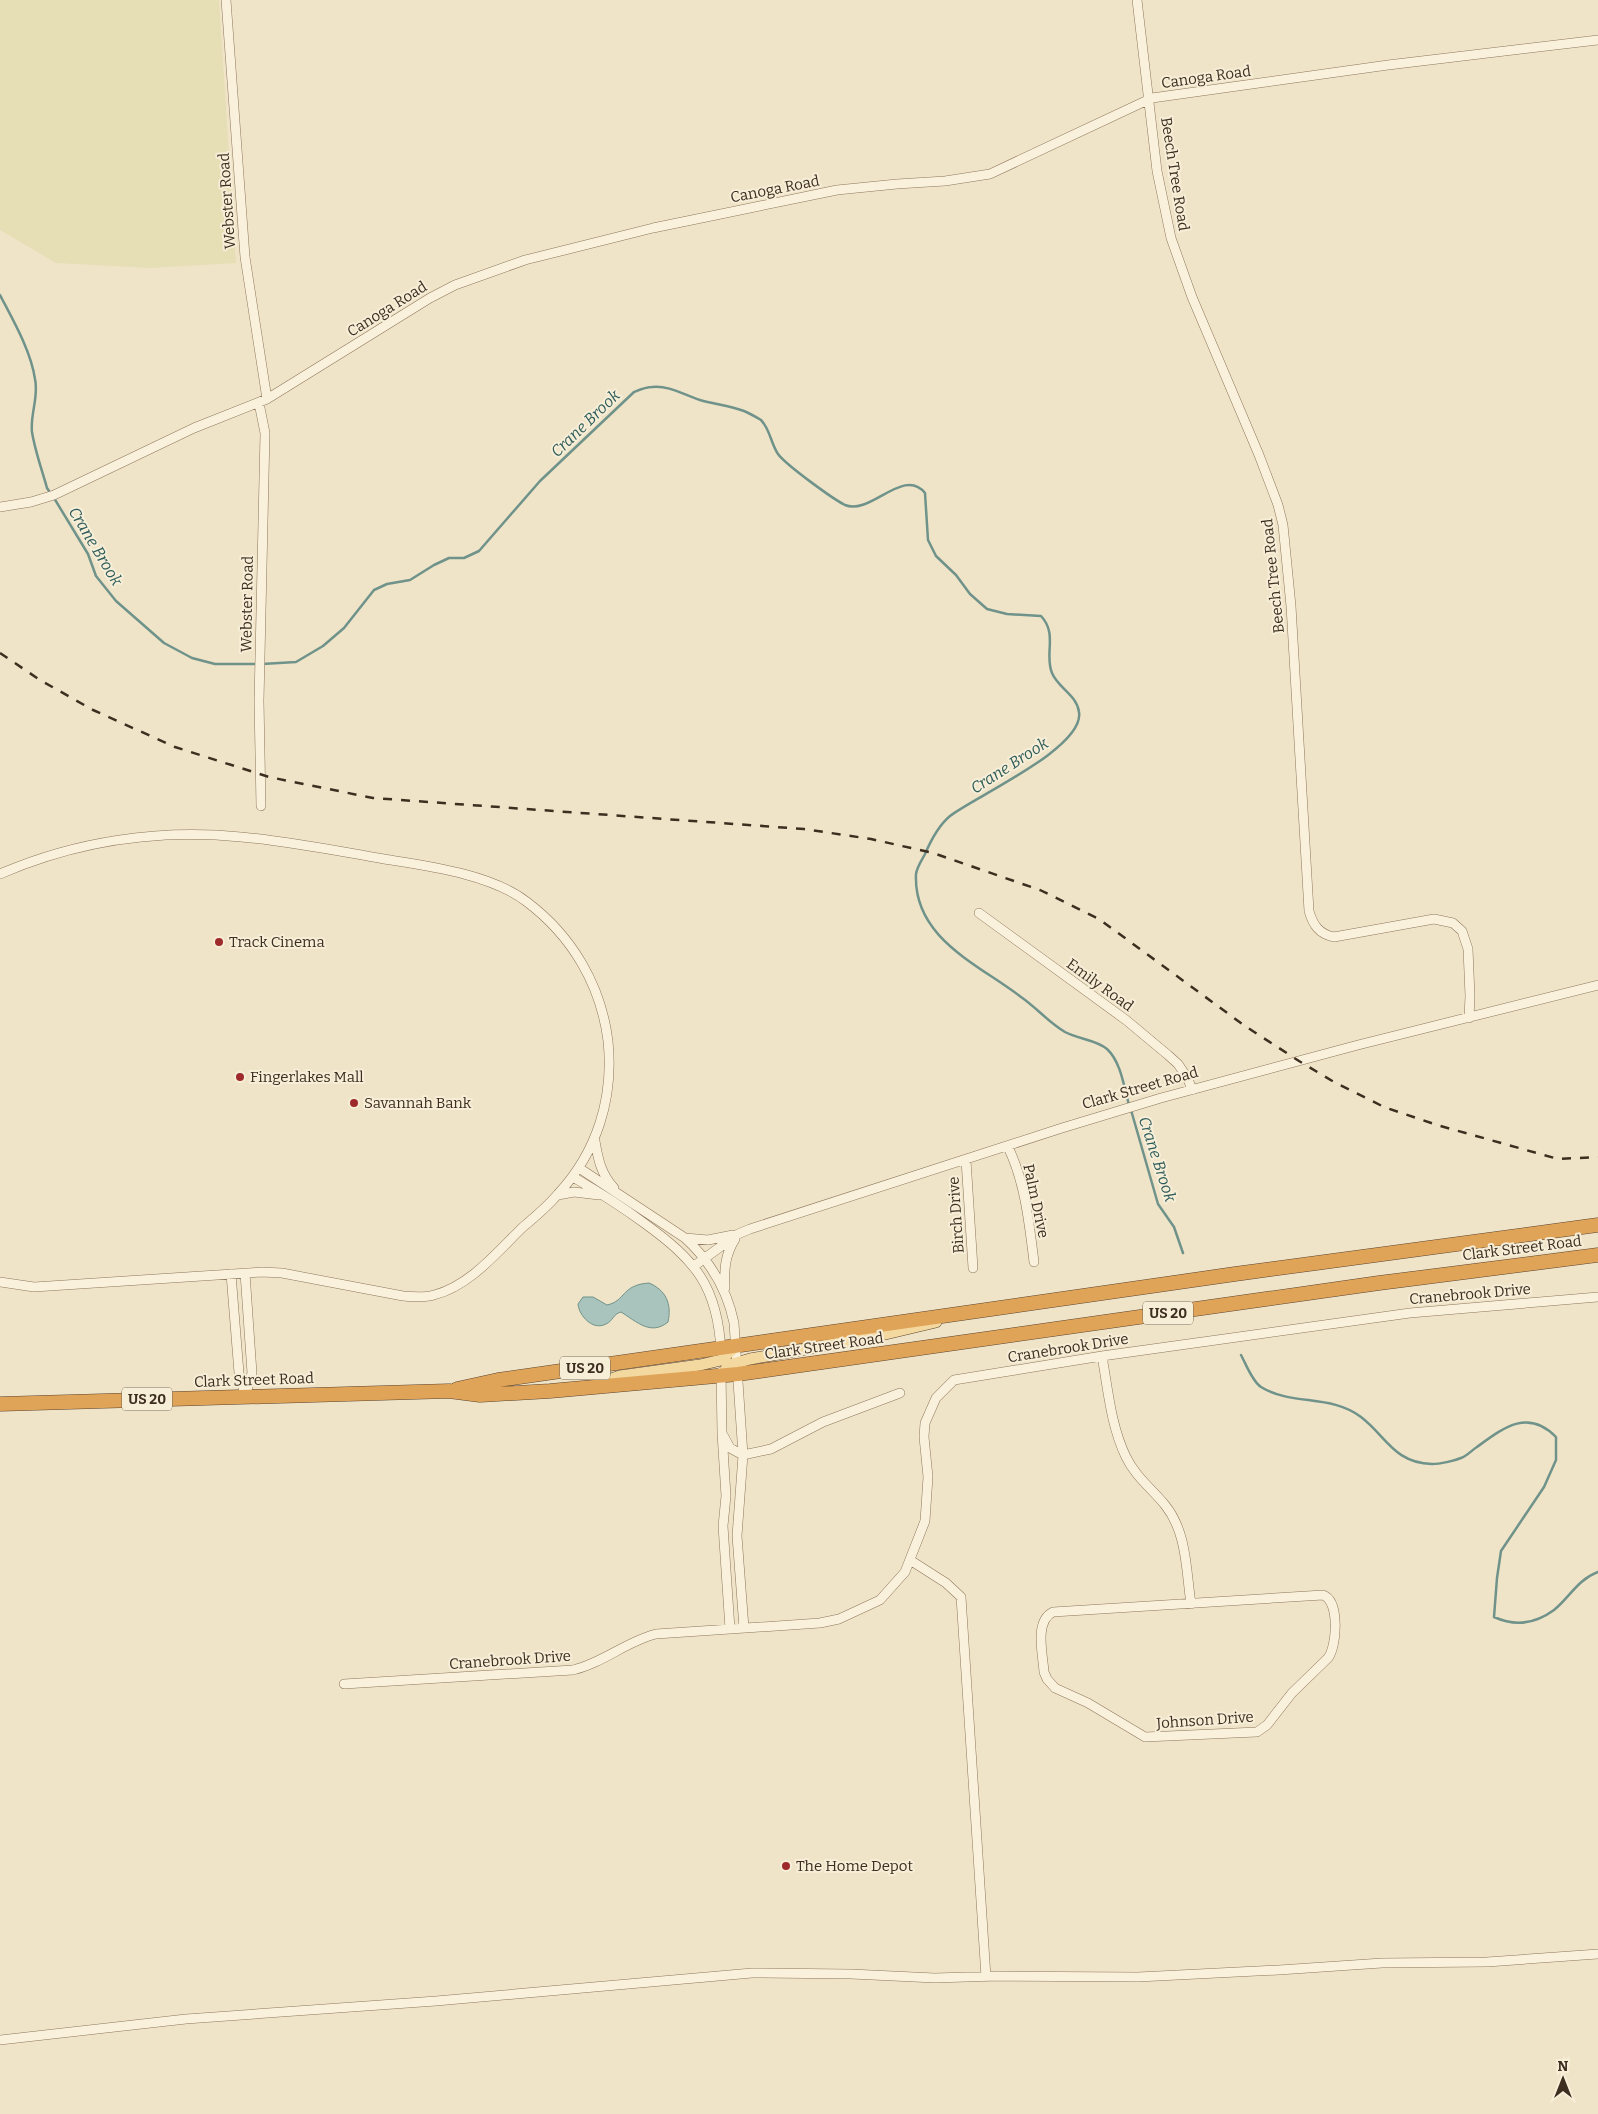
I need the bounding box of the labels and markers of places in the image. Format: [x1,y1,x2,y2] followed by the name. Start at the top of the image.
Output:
[229,933,325,951] place label: Track Cinema
[213,936,225,948] marker: Track Cinema
[250,1068,364,1086] place label: Fingerlakes Mall
[234,1071,246,1083] marker: Fingerlakes Mall
[364,1094,472,1112] place label: Savannah Bank
[348,1097,360,1109] marker: Savannah Bank
[796,1857,913,1875] place label: The Home Depot
[780,1860,792,1872] marker: The Home Depot

